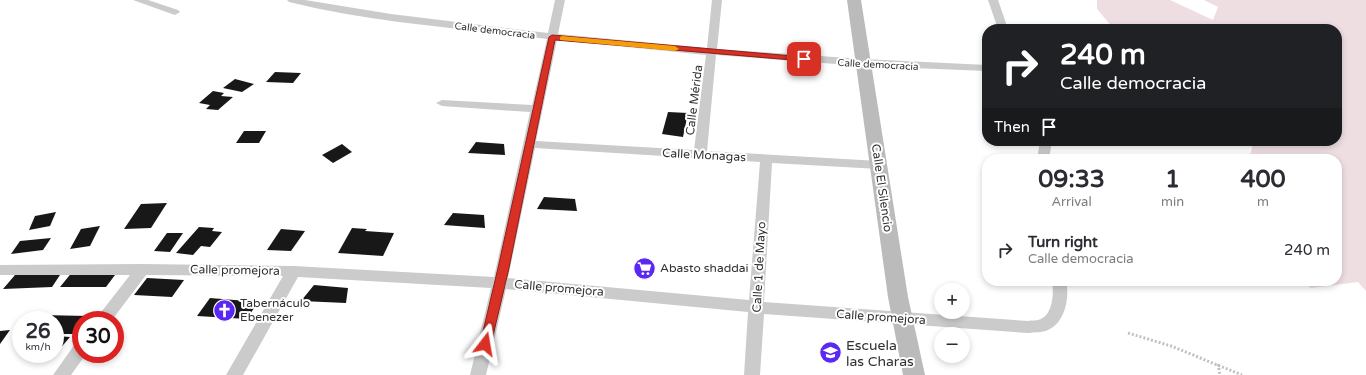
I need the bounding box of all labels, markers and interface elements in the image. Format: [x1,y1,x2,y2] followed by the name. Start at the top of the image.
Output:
[454,20,536,42] street label: Calle democracia
[1060,38,1146,72] text: 240 m
[994,40,1046,92] icon: right
[787,42,821,76] pin
[793,48,815,70] icon: arrive
[837,57,919,73] street label: Calle democracia
[683,64,705,136] street label: Calle Mérida
[1060,72,1206,94] text: Calle democracia
[1038,116,1060,138] icon: arrive
[994,118,1030,136] text: Then
[869,143,895,233] street label: Calle El Silencio
[662,146,746,164] street label: Calle Monagas
[1038,165,1105,194] text: 09:33
[1165,165,1180,194] text: 1
[1240,165,1286,194] text: 400
[1051,194,1092,210] text: Arrival
[1161,194,1184,210] text: min
[1257,194,1269,210] text: m
[750,221,768,313] street label: Calle 1 de Mayo
[1028,233,1098,251] text: Turn right
[994,239,1016,261] icon: right
[1284,241,1330,259] text: 240 m
[1028,251,1134,267] text: Calle democracia
[632,255,658,281] supermarket icon: Abasto shaddai
[660,261,749,275] place label: Abasto shaddai
[190,262,280,278] street label: Calle promejora
[514,277,604,299] street label: Calle promejora
[934,283,970,363] map controls
[934,283,970,319] button: +
[240,296,310,324] place label: Tabernáculo Ebenezer
[211,297,237,323] church icon: Tabernáculo Ebenezer
[836,307,926,327] street label: Calle promejora
[72,311,124,363] speed limit sign: 30
[25,320,51,344] text: 26
[464,323,506,365] position arrow
[934,327,970,363] button: −
[846,337,914,370] place label: Escuela las Charas
[817,340,843,366] school or university icon: Escuela las Charas
[25,341,51,353] text: km/h

